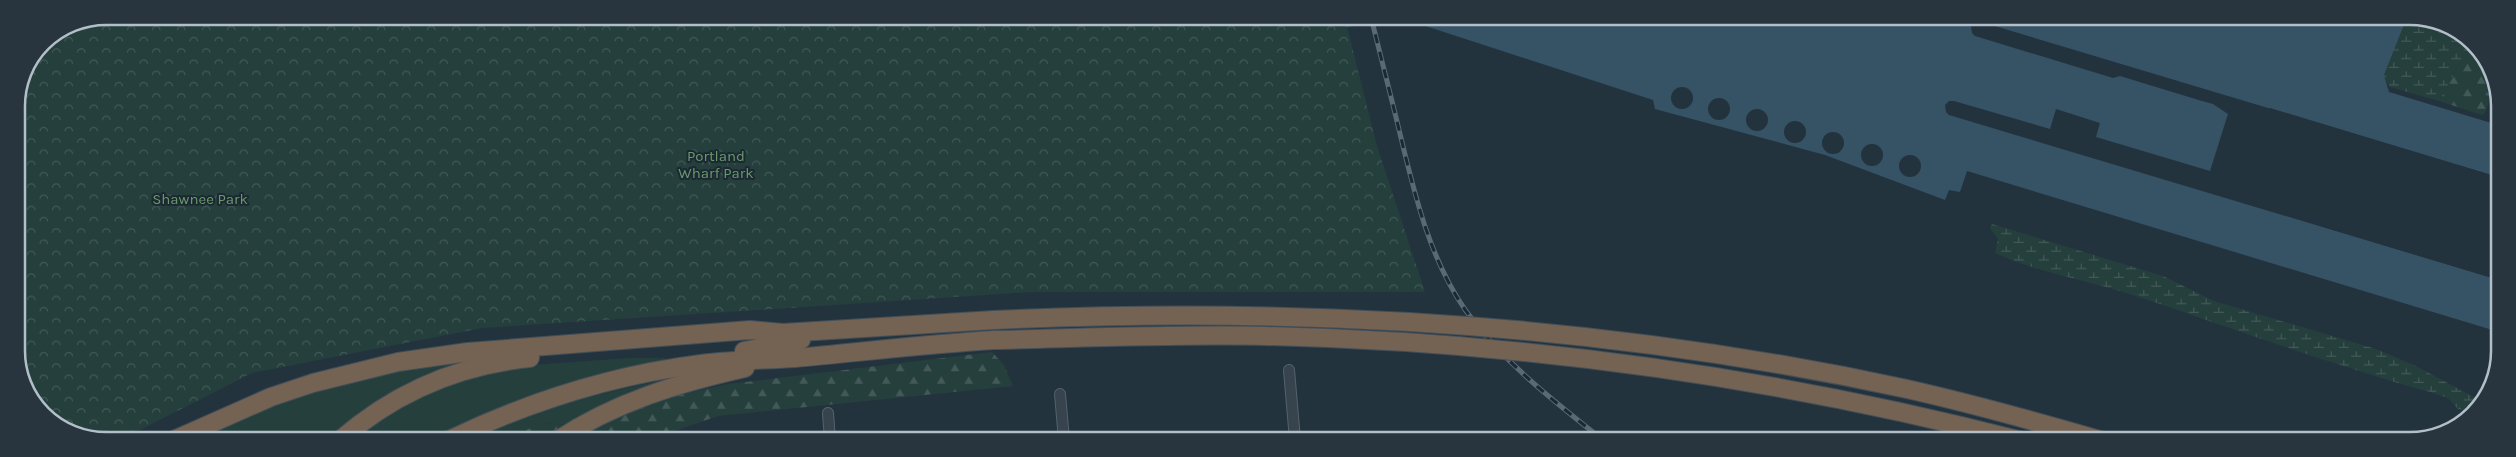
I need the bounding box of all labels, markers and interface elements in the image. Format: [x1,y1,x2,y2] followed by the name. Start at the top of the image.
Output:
[678,147,754,182] park label: Portland Wharf Park
[152,190,248,208] park label: Shawnee Park

